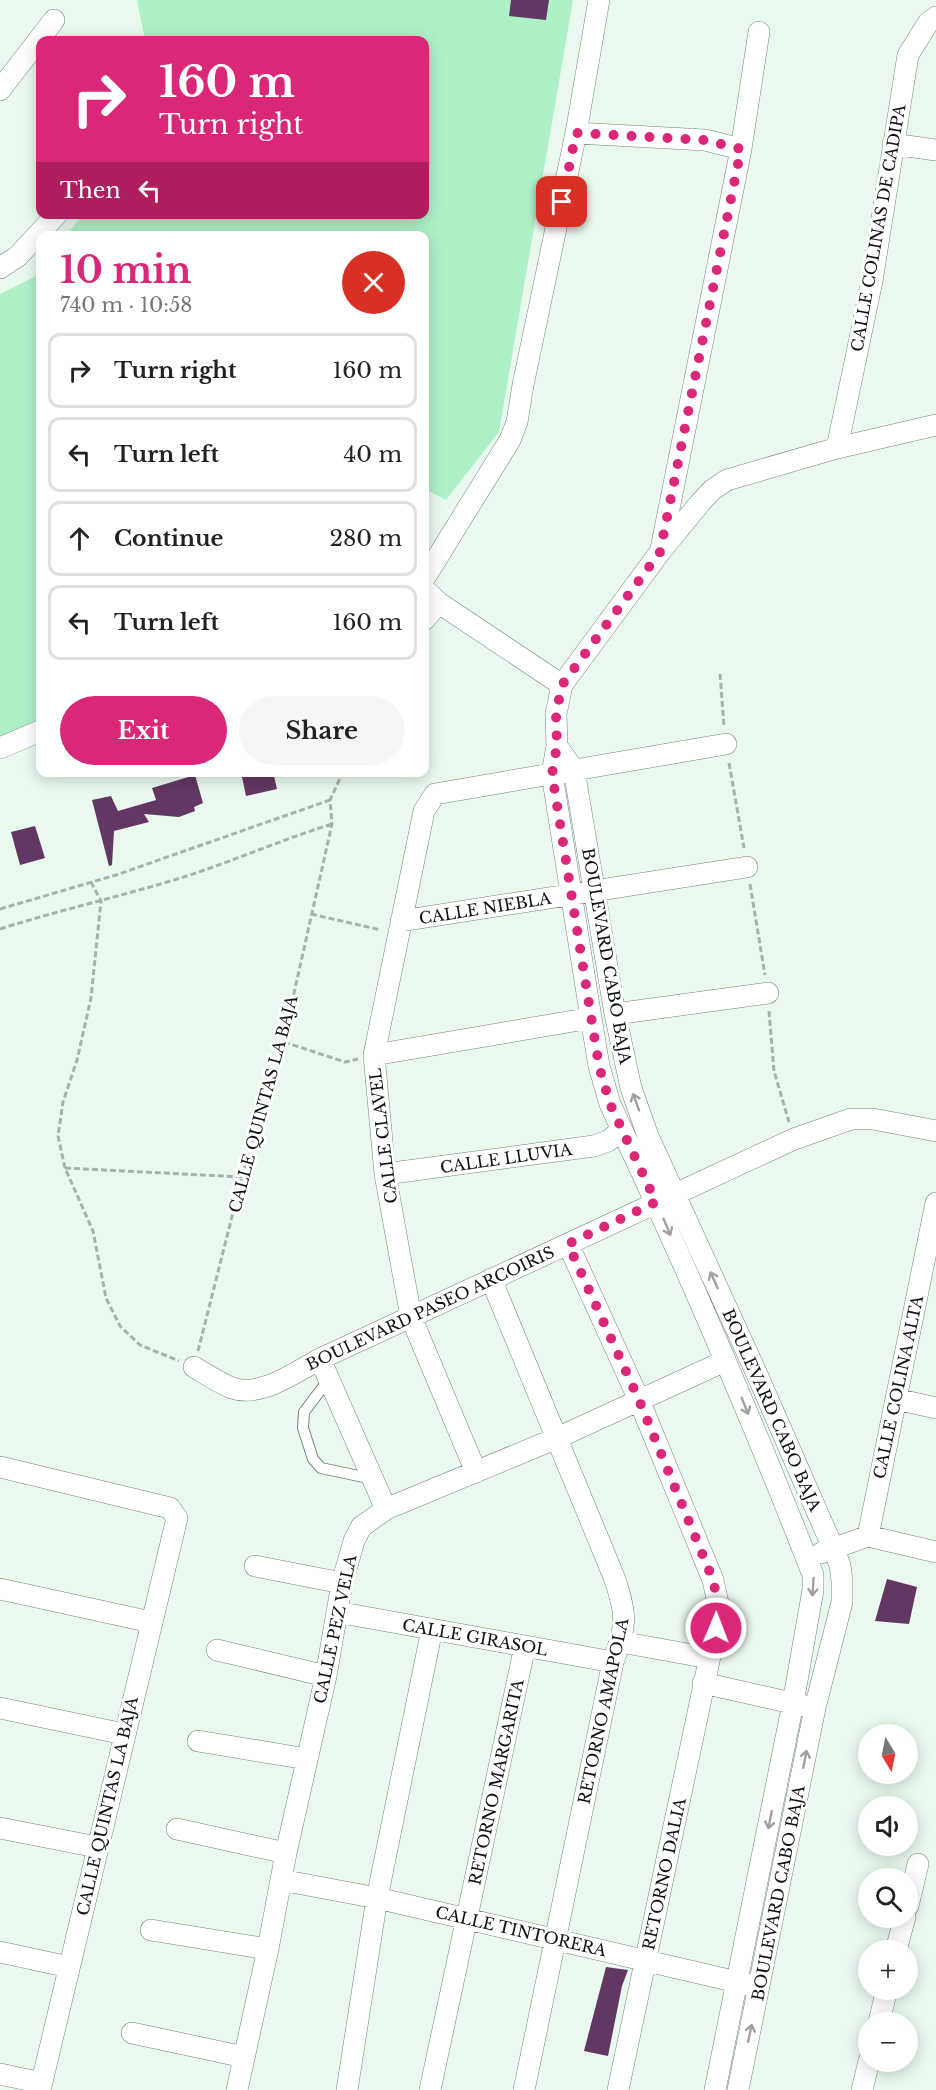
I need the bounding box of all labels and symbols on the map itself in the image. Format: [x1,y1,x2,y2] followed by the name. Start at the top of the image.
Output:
[846,102,910,353] street label: CALLE COLINAS DE CADIPA
[536,176,587,227] pin
[578,846,636,1066] street label: BOULEVARD CABO BAJA
[417,888,553,928] street label: CALLE NIEBLA
[224,993,302,1215] street label: CALLE QUINTAS LA BAJA
[365,1067,401,1205] street label: CALLE CLAVEL
[629,1093,640,1112] one-way arrow
[439,1139,574,1177] street label: CALLE LLUVIA
[662,1217,673,1236] one-way arrow
[303,1242,557,1374] street label: BOULEVARD PASEO ARCOIRIS
[708,1271,719,1289] one-way arrow
[869,1293,927,1480] street label: CALLE COLINA ALTA
[718,1306,826,1515] street label: BOULEVARD CABO BAJA
[740,1396,751,1415] one-way arrow
[309,1552,361,1705] street label: CALLE PEZ VELA
[807,1577,818,1597] one-way arrow
[684,1596,748,1660] position arrow
[401,1614,550,1660] street label: CALLE GIRASOL
[573,1615,633,1806] street label: RETORNO AMAPOLA
[464,1677,528,1887] street label: RETORNO MARGARITA
[72,1694,142,1917] street label: CALLE QUINTAS LA BAJA
[858,1724,918,1784] north arrow
[800,1750,811,1769] one-way arrow
[747,1783,809,2003] street label: BOULEVARD CABO BAJA
[638,1795,690,1952] street label: RETORNO DALIA
[763,1811,775,1830] one-way arrow
[434,1902,609,1961] street label: CALLE TINTORERA
[745,2023,756,2043] one-way arrow

